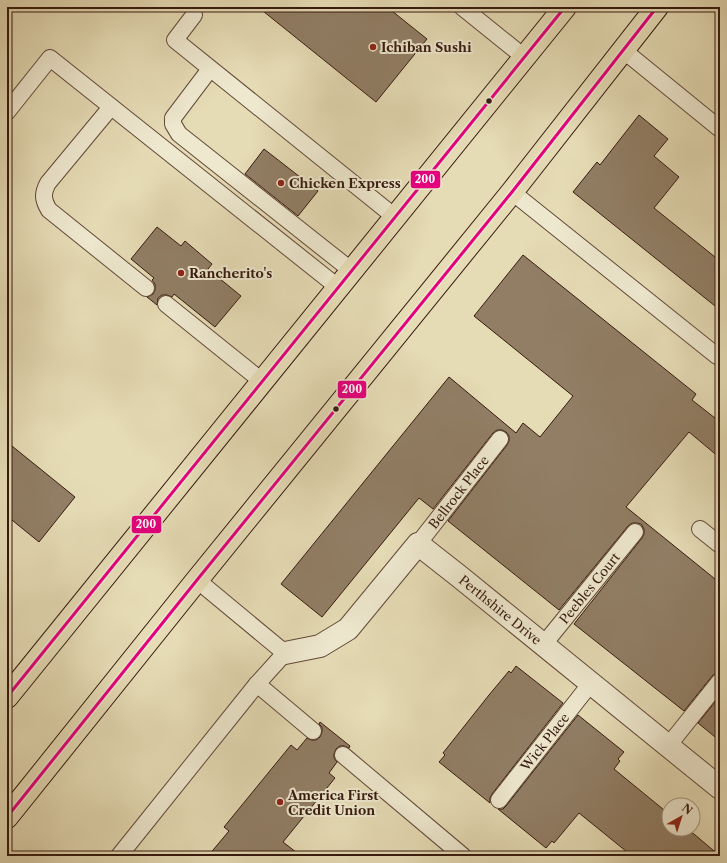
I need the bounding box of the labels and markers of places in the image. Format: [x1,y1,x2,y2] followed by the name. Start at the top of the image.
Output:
[381,39,472,55] place label: Ichiban Sushi
[368,42,378,52] marker: Ichiban Sushi
[484,96,494,106] unlabelled marker
[289,175,401,191] place label: Chicken Express
[276,178,286,188] marker: Chicken Express
[189,265,272,281] place label: Rancherito's
[176,268,186,278] marker: Rancherito's
[331,404,341,414] unlabelled marker
[287,787,379,818] place label: America First Credit Union
[275,797,285,807] marker: America First Credit Union

